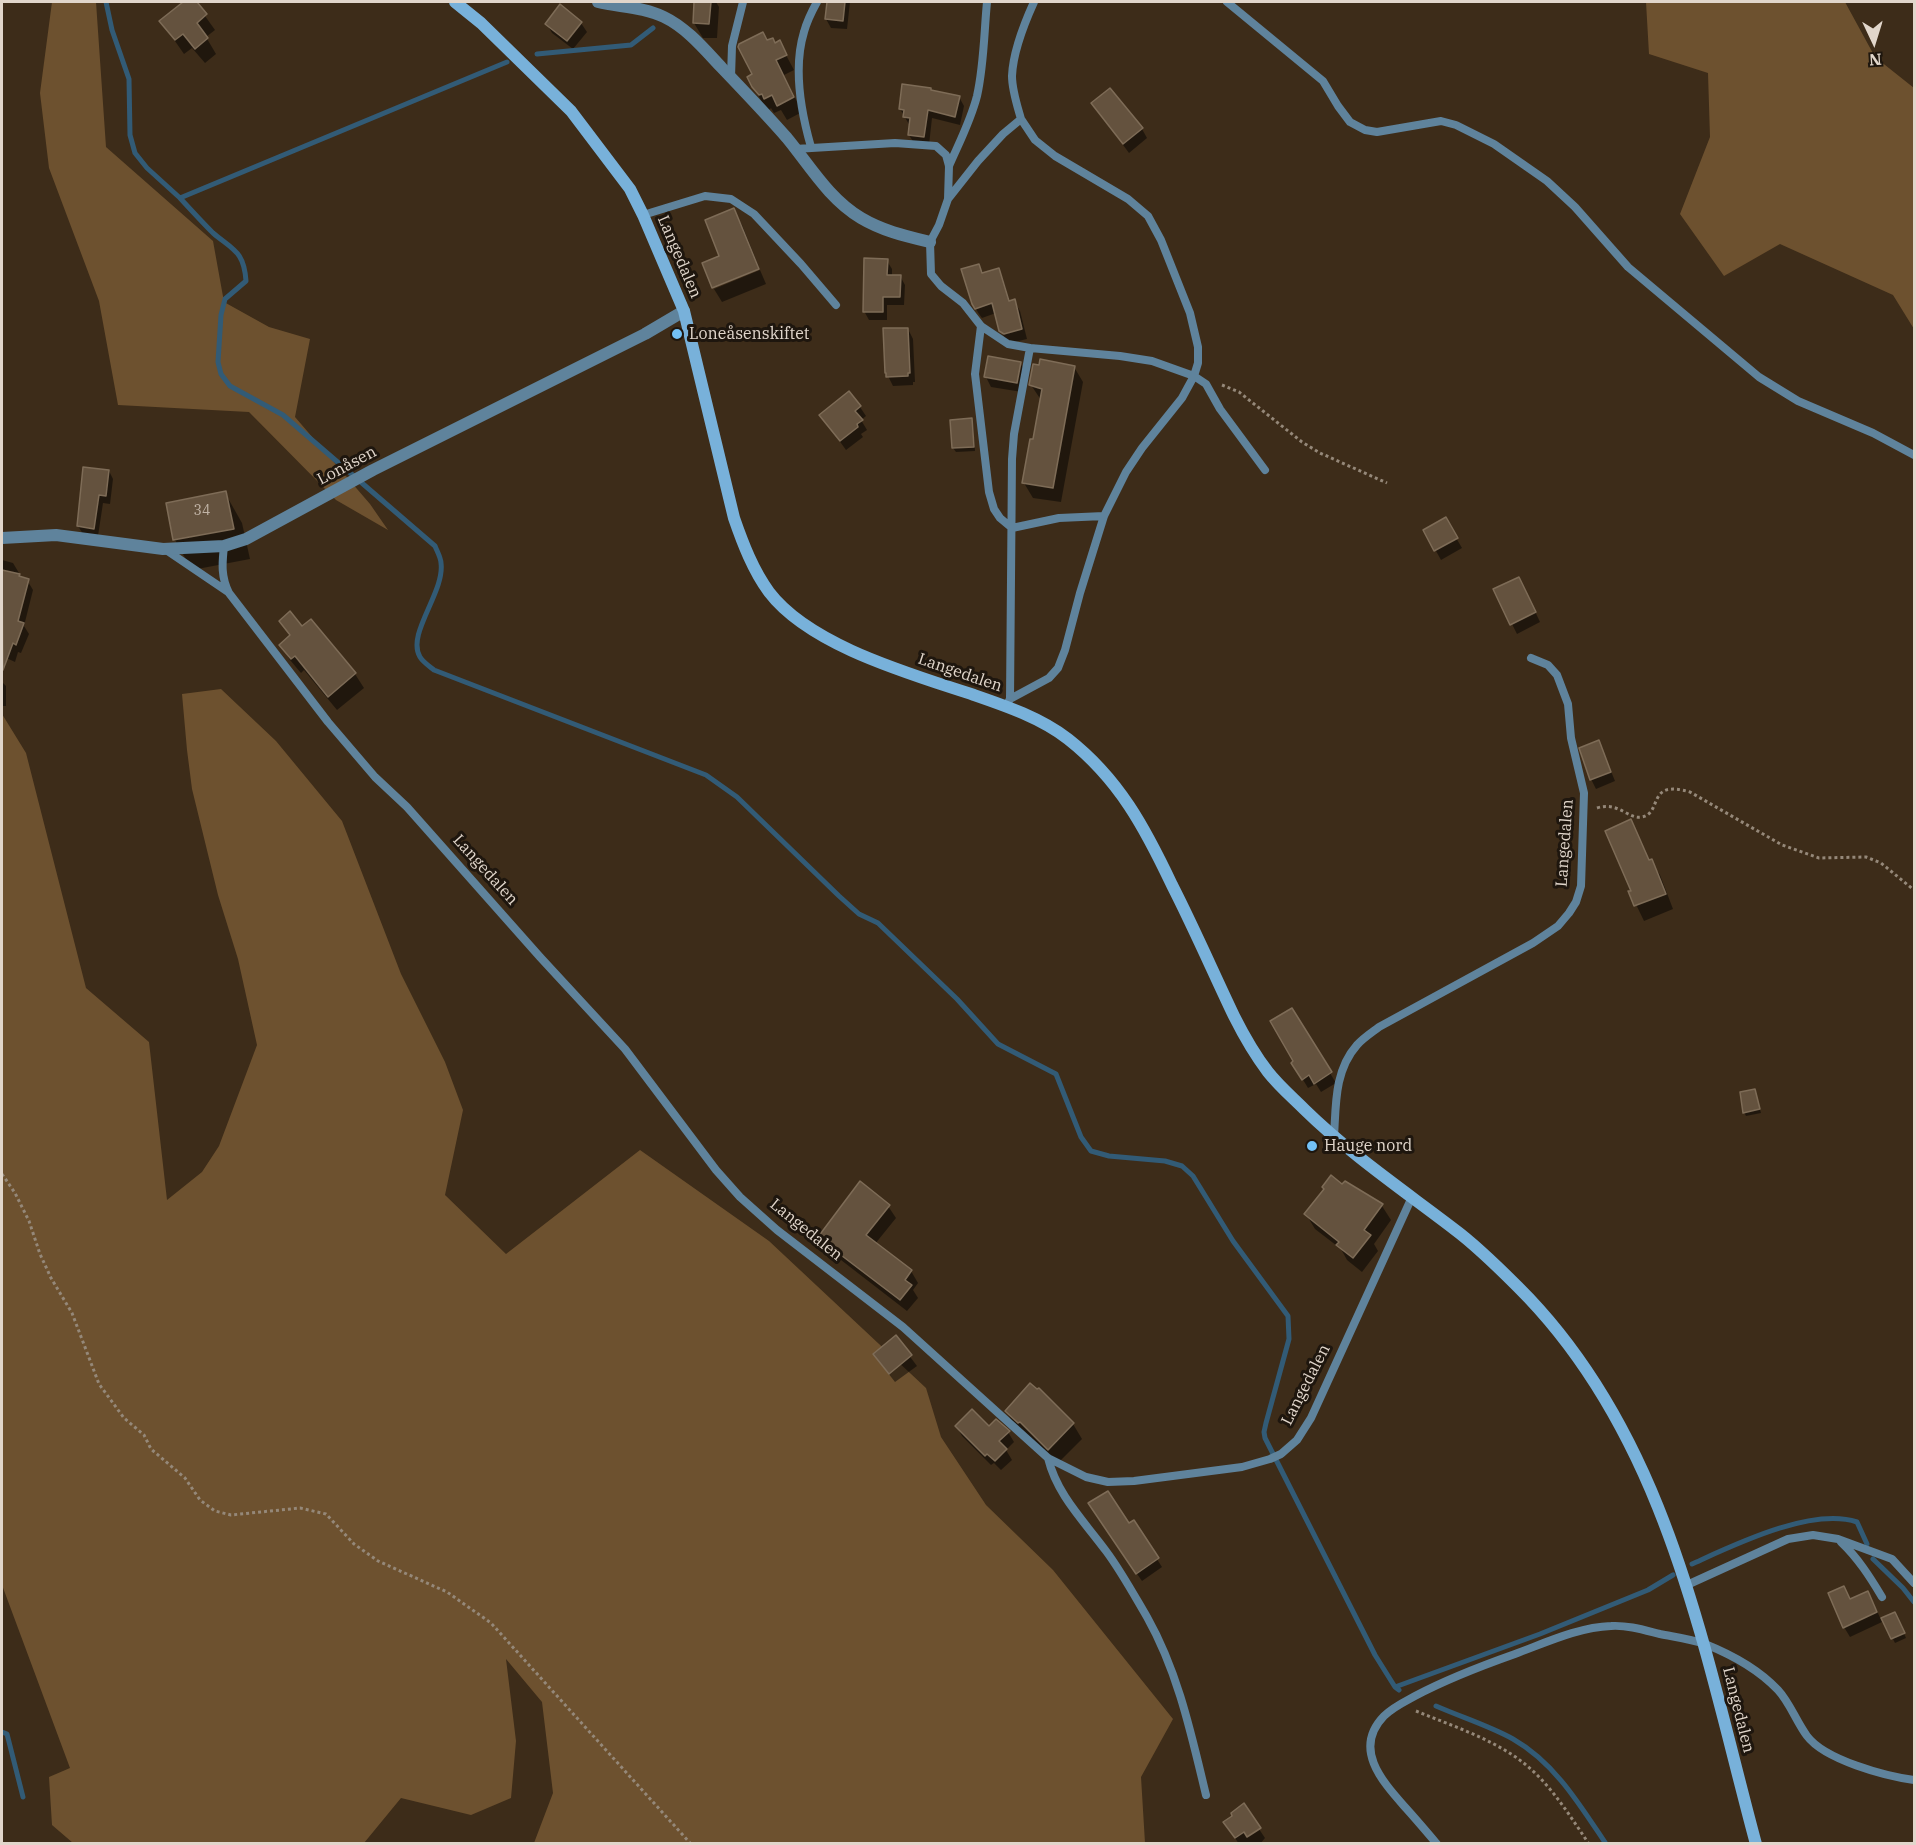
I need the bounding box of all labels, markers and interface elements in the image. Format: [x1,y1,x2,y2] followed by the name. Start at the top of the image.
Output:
[1844,12,1904,72] north arrow
[1868,50,1882,70] text: N
[653,213,705,301] street label: Langedalen
[689,324,809,344] place label: Loneåsenskiftet
[670,327,684,341] marker: Loneåsenskiftet
[314,442,380,490] street label: Lonåsen
[194,503,210,519] house number: 34
[915,650,1005,696] street label: Langedalen
[1552,799,1578,887] street label: Langedalen
[448,831,522,909] street label: Langedalen
[1324,1136,1412,1156] place label: Hauge nord
[1305,1139,1319,1153] marker: Hauge nord
[766,1195,846,1265] street label: Langedalen
[1277,1341,1335,1429] street label: Langedalen
[1718,1665,1758,1755] street label: Langedalen

